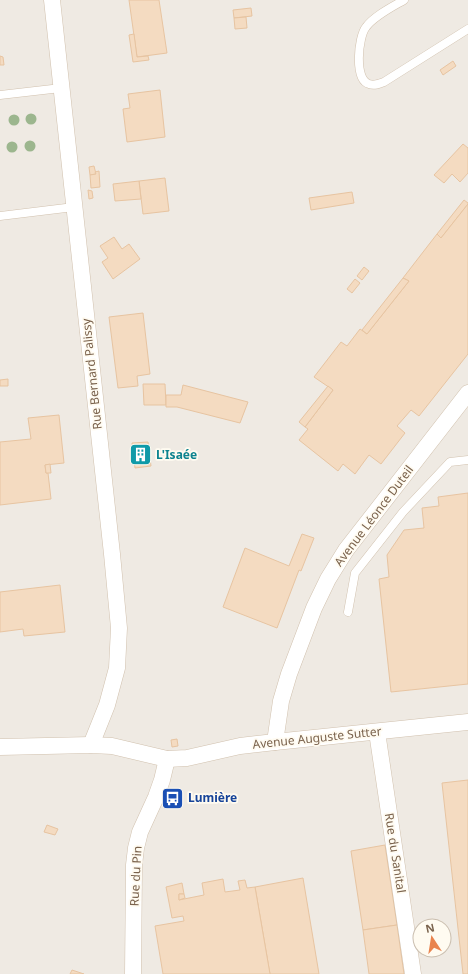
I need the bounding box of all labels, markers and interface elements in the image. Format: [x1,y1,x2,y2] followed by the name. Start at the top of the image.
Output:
[77,317,106,430] street label: Rue Bernard Palissy
[128,442,154,468] building icon: L'Isaée
[156,446,197,463] place label: L'Isaée
[330,462,417,570] street label: Avenue Léonce Duteil
[252,722,382,753] street label: Avenue Auguste Sutter
[160,785,186,811] bus stop icon: Lumière
[188,789,237,806] place label: Lumière
[381,812,410,894] street label: Rue du Sanital
[125,845,146,907] street label: Rue du Pin
[412,918,452,958] north arrow
[424,919,436,936] text: N

